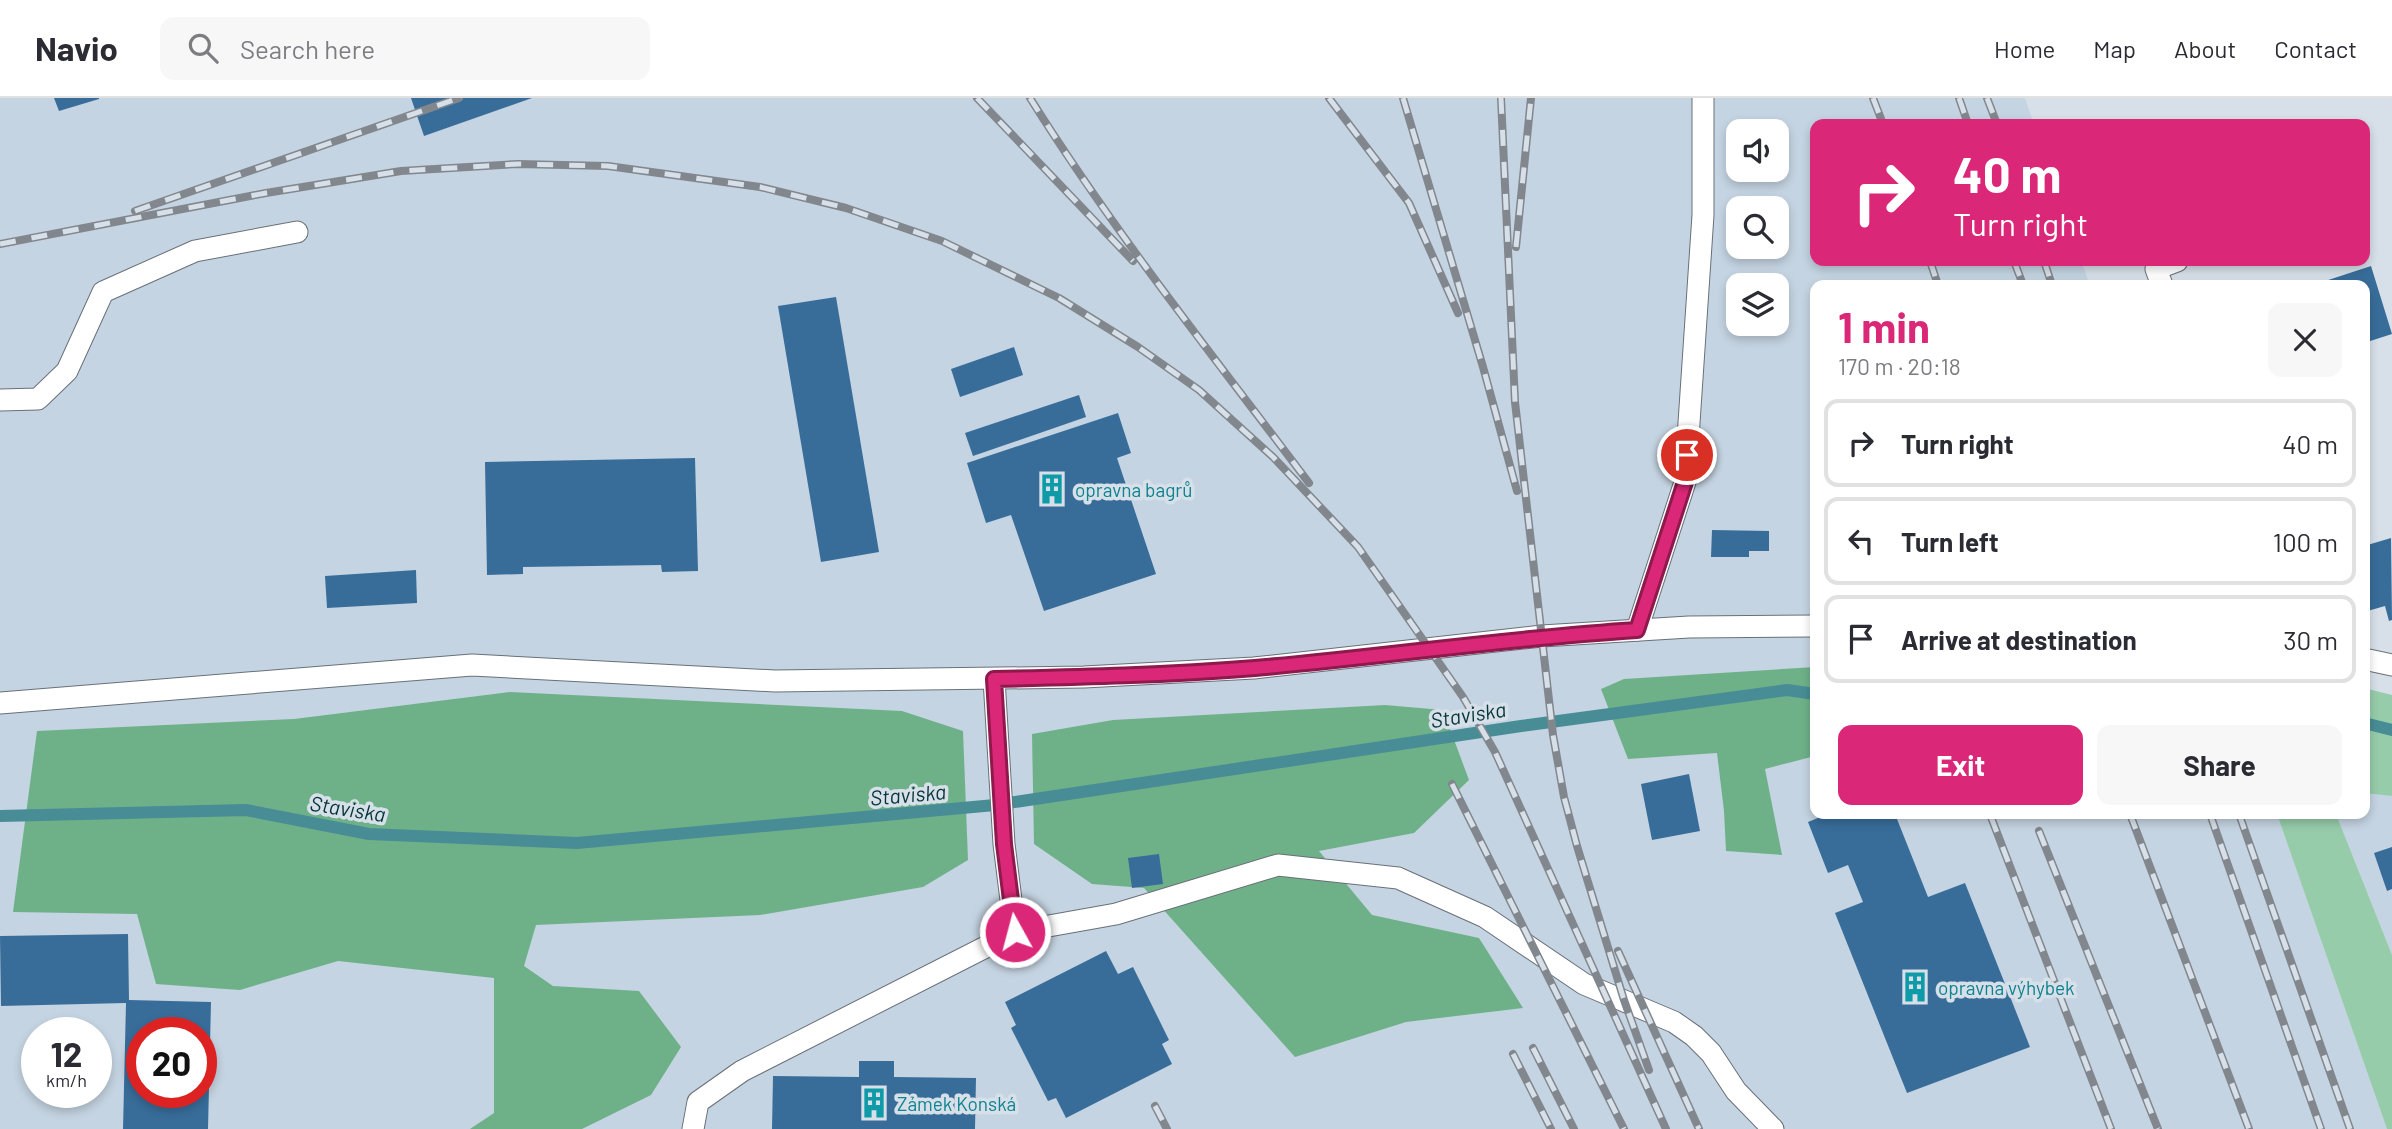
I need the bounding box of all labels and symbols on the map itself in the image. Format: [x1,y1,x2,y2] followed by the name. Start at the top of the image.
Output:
[1657,425,1717,485] pin
[1035,472,1069,506] building icon: opravna bagrů
[1075,478,1193,501] place label: opravna bagrů
[1428,696,1508,732] water label: Staviska
[869,778,947,810] water label: Staviska
[308,790,388,826] water label: Staviska
[978,895,1052,969] position arrow
[1898,970,1932,1004] building icon: opravna výhybek
[1938,976,2075,999] place label: opravna výhybek
[126,1017,217,1108] speed limit sign: 20
[857,1086,891,1120] building icon: Zámek Konská
[897,1092,1016,1115] place label: Zámek Konská

